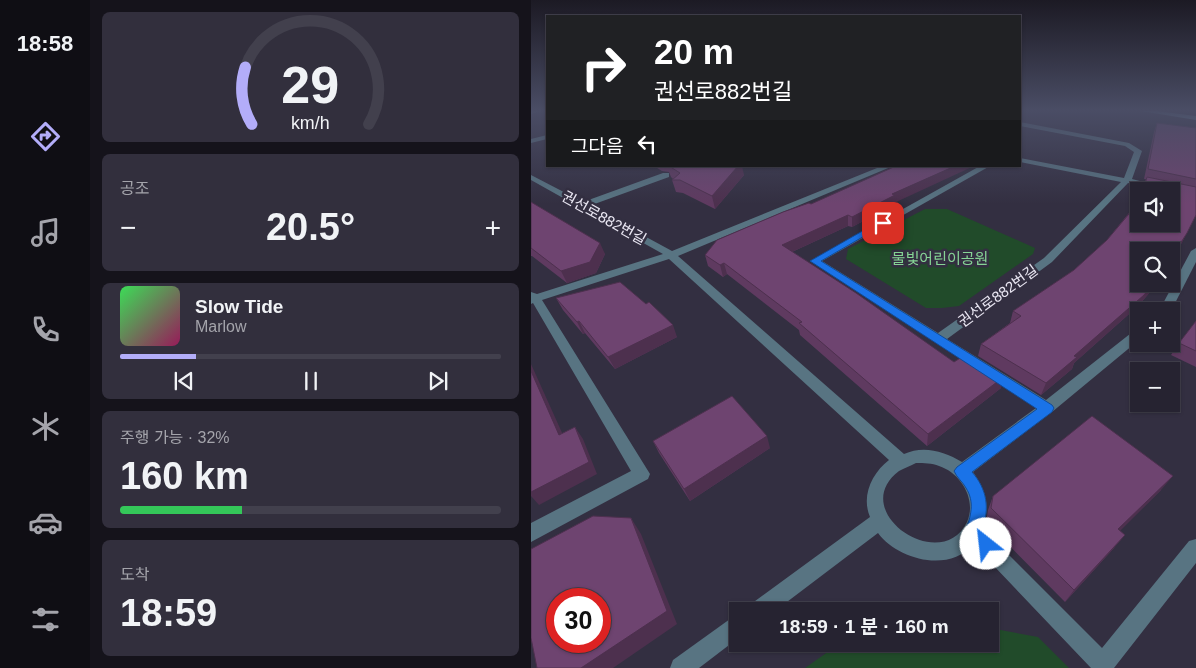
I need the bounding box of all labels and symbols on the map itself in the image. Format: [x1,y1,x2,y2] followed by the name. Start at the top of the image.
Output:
[559,187,649,248] street label: 권선로882번길
[862,202,904,244] pin
[892,250,988,267] park label: 물빛어린이공원
[955,261,1041,330] street label: 권선로882번길
[959,517,1011,569] position arrow
[546,588,611,653] speed limit sign: 30

